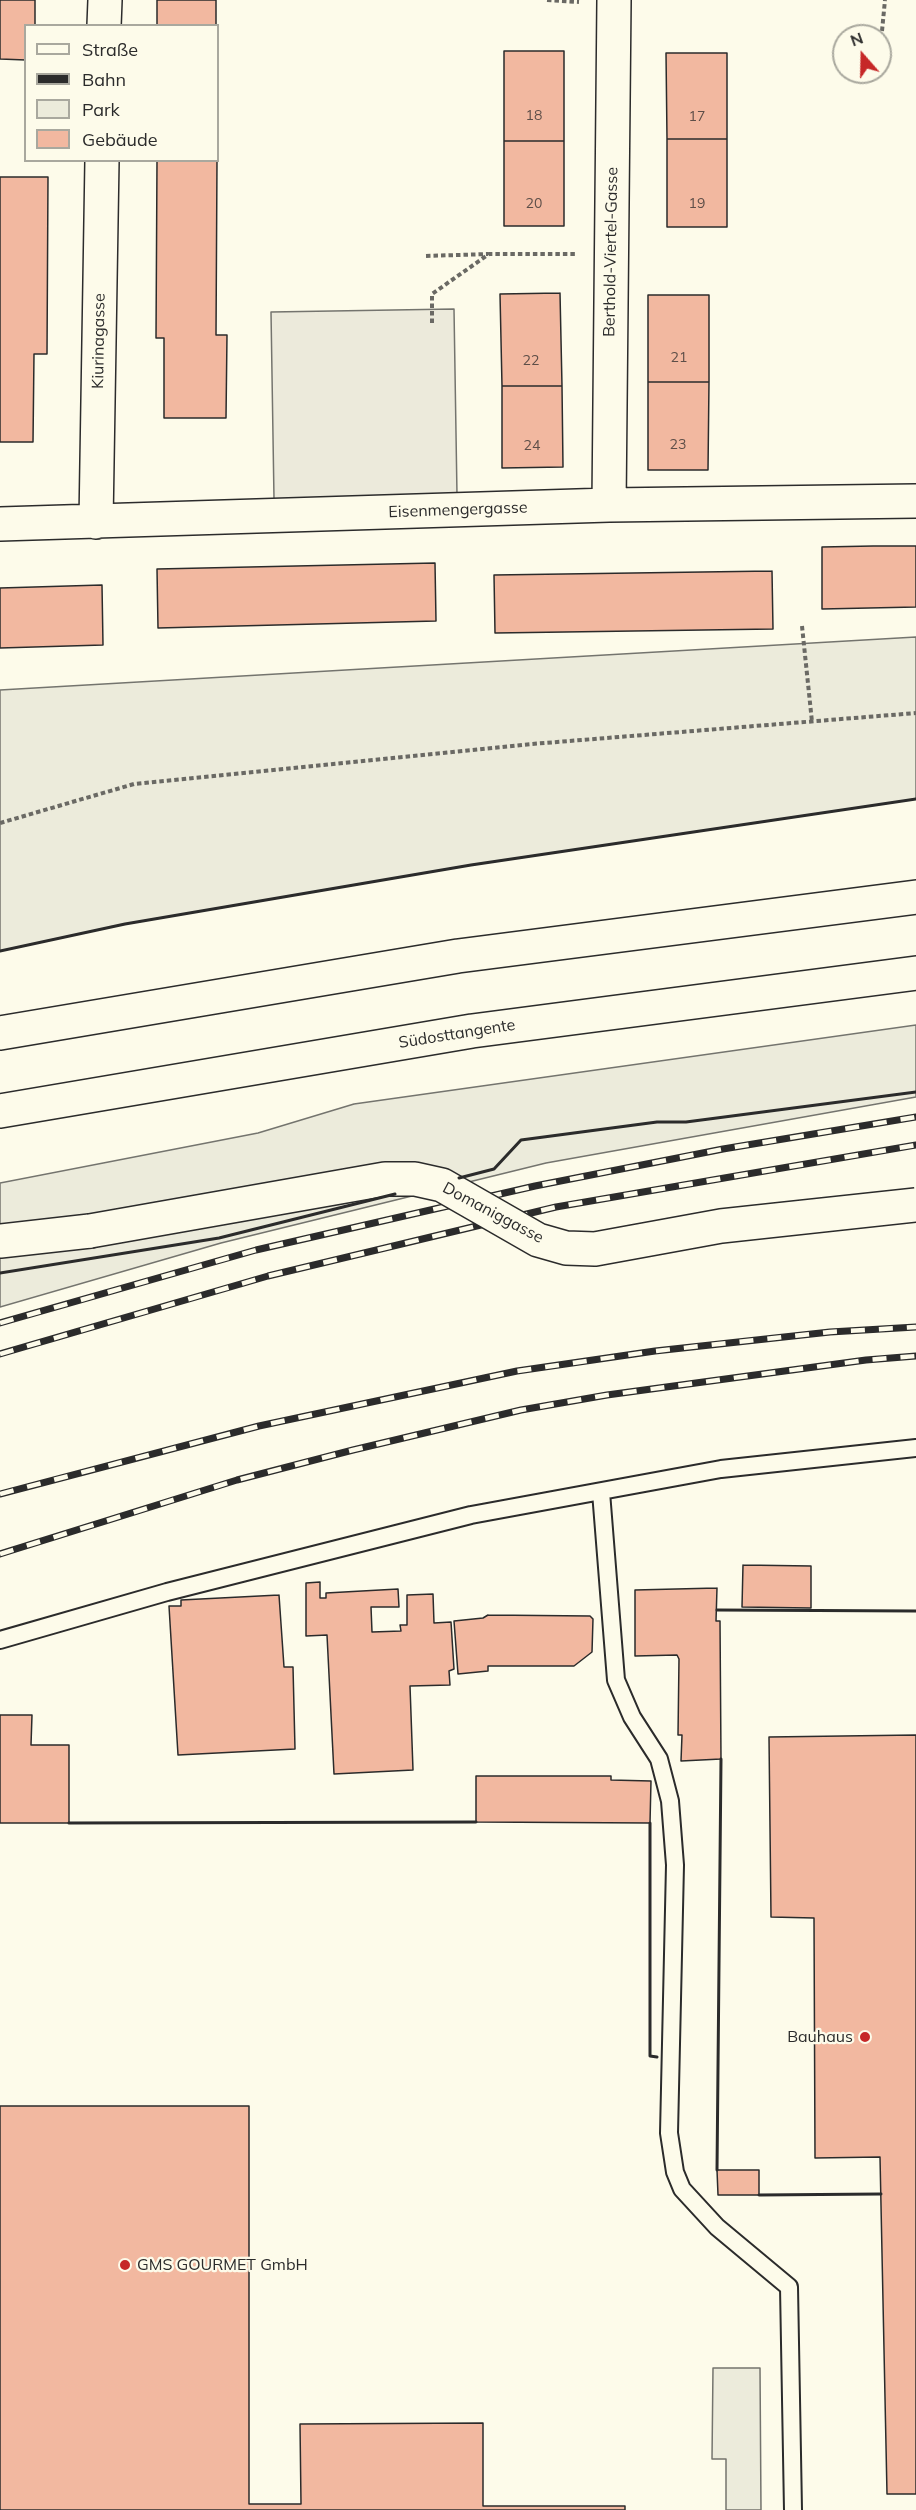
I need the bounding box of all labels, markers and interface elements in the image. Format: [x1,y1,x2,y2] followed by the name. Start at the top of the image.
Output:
[24,24,219,162] legend
[832,24,892,84] north arrow
[847,27,866,50] text: N
[82,38,138,61] text: Straße
[82,68,126,91] text: Bahn
[82,98,120,121] text: Park
[526,108,542,124] house number: 18
[689,109,705,125] house number: 17
[82,128,158,151] text: Gebäude
[600,167,622,337] street label: Berthold-Viertel-Gasse
[526,196,542,212] house number: 20
[689,196,705,212] house number: 19
[89,293,109,389] street label: Kiurinagasse
[671,350,687,366] house number: 21
[523,353,539,369] house number: 22
[670,437,686,453] house number: 23
[524,438,540,454] house number: 24
[388,498,528,522] street label: Eisenmengergasse
[397,1015,517,1053] street label: Südosttangente
[439,1178,547,1248] street label: Domaniggasse
[787,2027,853,2047] place label: Bauhaus
[858,2030,872,2044] marker: Bauhaus
[137,2255,308,2275] place label: GMS GOURMET GmbH
[118,2258,132,2272] marker: GMS GOURMET GmbH

